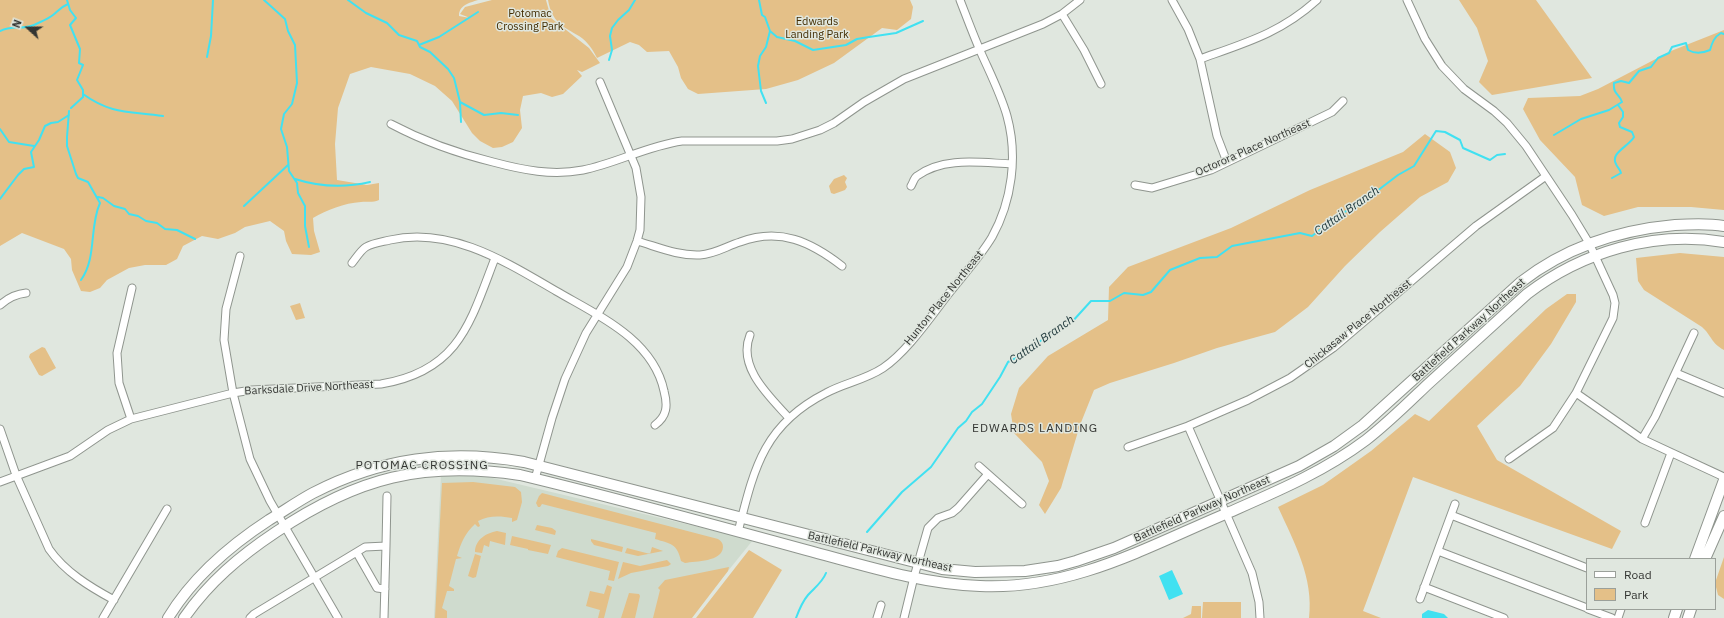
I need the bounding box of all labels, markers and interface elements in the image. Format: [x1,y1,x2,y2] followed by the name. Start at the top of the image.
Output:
[496,7,564,33] park label: Potomac Crossing Park
[8,8,48,48] north arrow
[785,15,849,41] park label: Edwards Landing Park
[9,17,25,30] text: N
[1193,117,1313,179] street label: Octorora Place Northeast
[1312,183,1382,239] water label: Cattail Branch
[902,248,986,348] street label: Hunton Place Northeast
[1410,276,1528,384] street label: Battlefield Parkway Northeast
[1302,277,1414,371] street label: Chickasaw Place Northeast
[1007,312,1077,368] water label: Cattail Branch
[244,378,374,398] street label: Barksdale Drive Northeast
[972,422,1098,436] district label: EDWARDS LANDING
[355,459,489,473] district label: POTOMAC CROSSING
[1132,473,1272,545] street label: Battlefield Parkway Northeast
[807,529,953,575] street label: Battlefield Parkway Northeast
[1586,558,1716,610] legend
[1624,567,1652,582] text: Road
[1624,587,1648,602] text: Park

